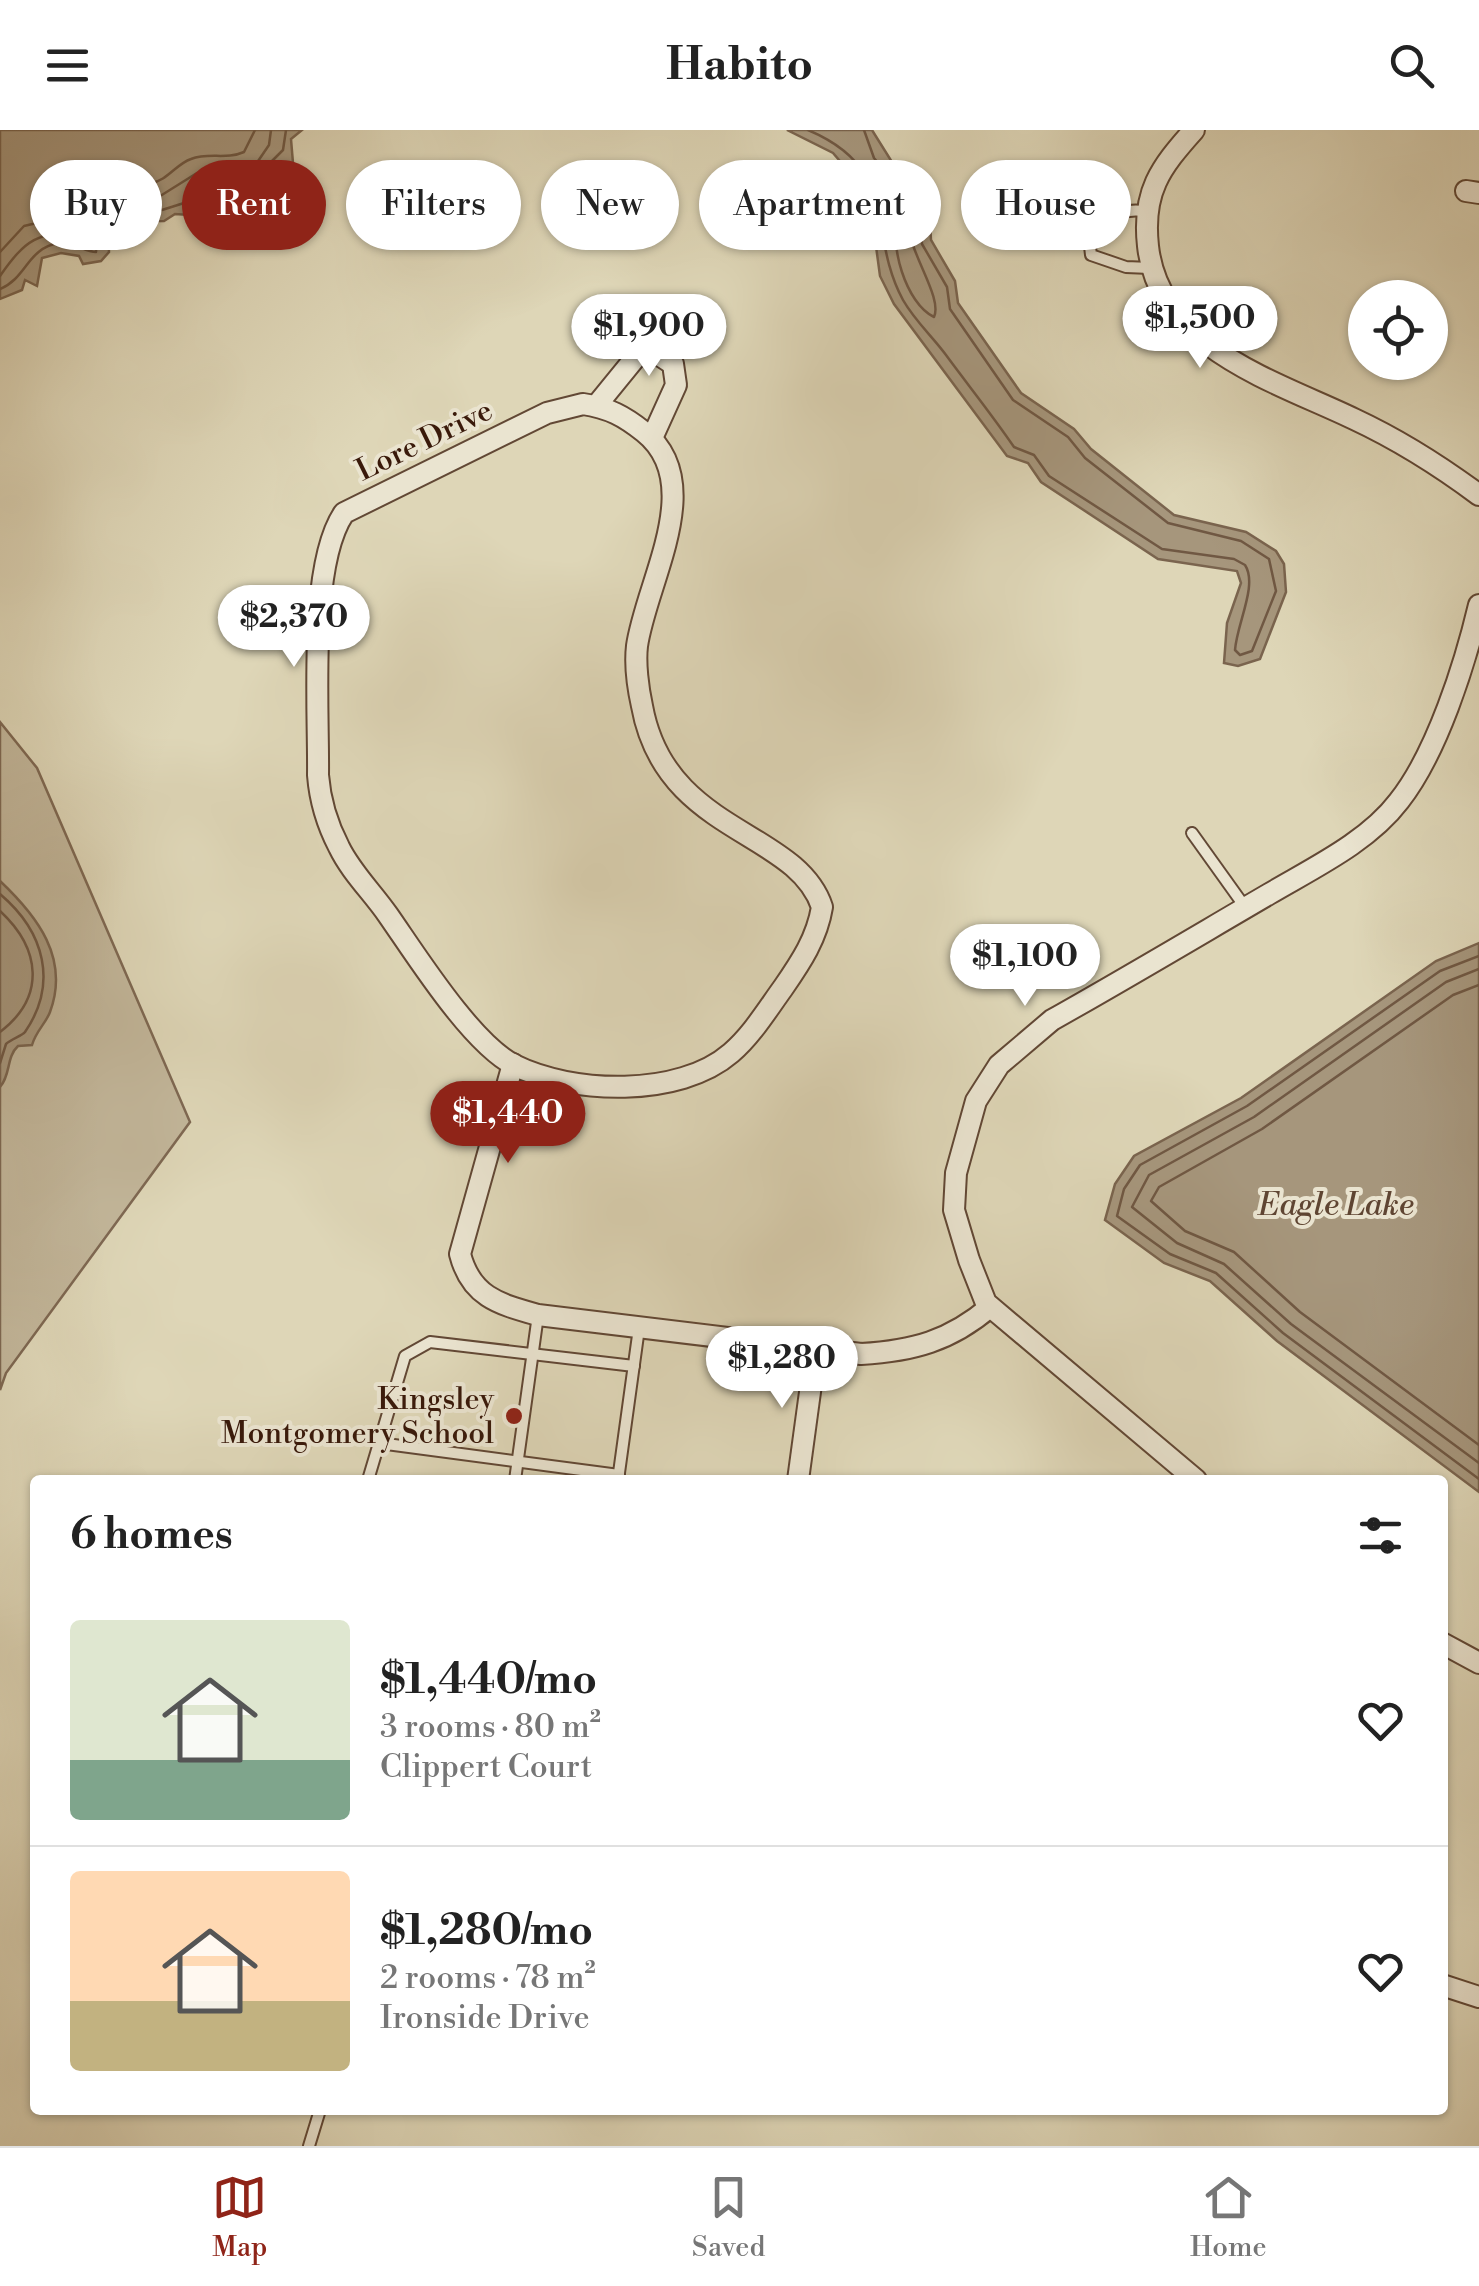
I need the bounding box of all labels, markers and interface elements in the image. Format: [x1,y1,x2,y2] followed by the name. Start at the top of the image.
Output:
[666,37,813,94] text: Habito
[40,38,95,93] icon: menu
[1384,38,1439,93] icon: search
[30,160,162,250] chip: Buy
[182,160,326,250] chip: Rent
[346,160,521,250] chip: Filters
[541,160,679,250] chip: New
[699,160,941,250] chip: Apartment
[961,160,1131,250] chip: House
[1348,280,1448,380] map controls
[1348,280,1448,380] button: locate
[1119,286,1281,371] pin: $1,500
[568,294,730,379] pin: $1,900
[1145,298,1255,338] text: $1,500
[593,306,705,346] text: $1,900
[350,392,499,490] street label: Lore Drive
[213,585,375,670] pin: $2,370
[240,597,348,637] text: $2,370
[944,924,1106,1009] pin: $1,100
[972,936,1078,976] text: $1,100
[427,1081,589,1166] pin: $1,440
[452,1093,564,1133] text: $1,440
[1256,1185,1414,1225] water label: Eagle Lake
[701,1326,863,1411] pin: $1,280
[728,1338,836,1378] text: $1,280
[221,1381,494,1453] place label: Kingsley Montgomery School
[503,1405,525,1427] marker: Kingsley Montgomery School
[1353,1508,1408,1563] icon: filters
[70,1509,233,1562] text: 6 homes
[380,1654,597,1707] text: $1,440/mo
[150,1660,270,1780] icon: home
[1353,1693,1408,1748] icon: heart
[380,1707,601,1747] text: 3 rooms · 80 m²
[380,1747,592,1787] text: Clippert Court
[380,1905,593,1958] text: $1,280/mo
[150,1911,270,2031] icon: home
[1353,1944,1408,1999] icon: heart
[380,1958,596,1998] text: 2 rooms · 78 m²
[380,1998,590,2038] text: Ironside Drive
[212,2170,267,2265] tab: Map
[692,2170,765,2265] tab: Saved
[1190,2170,1267,2265] tab: Home

